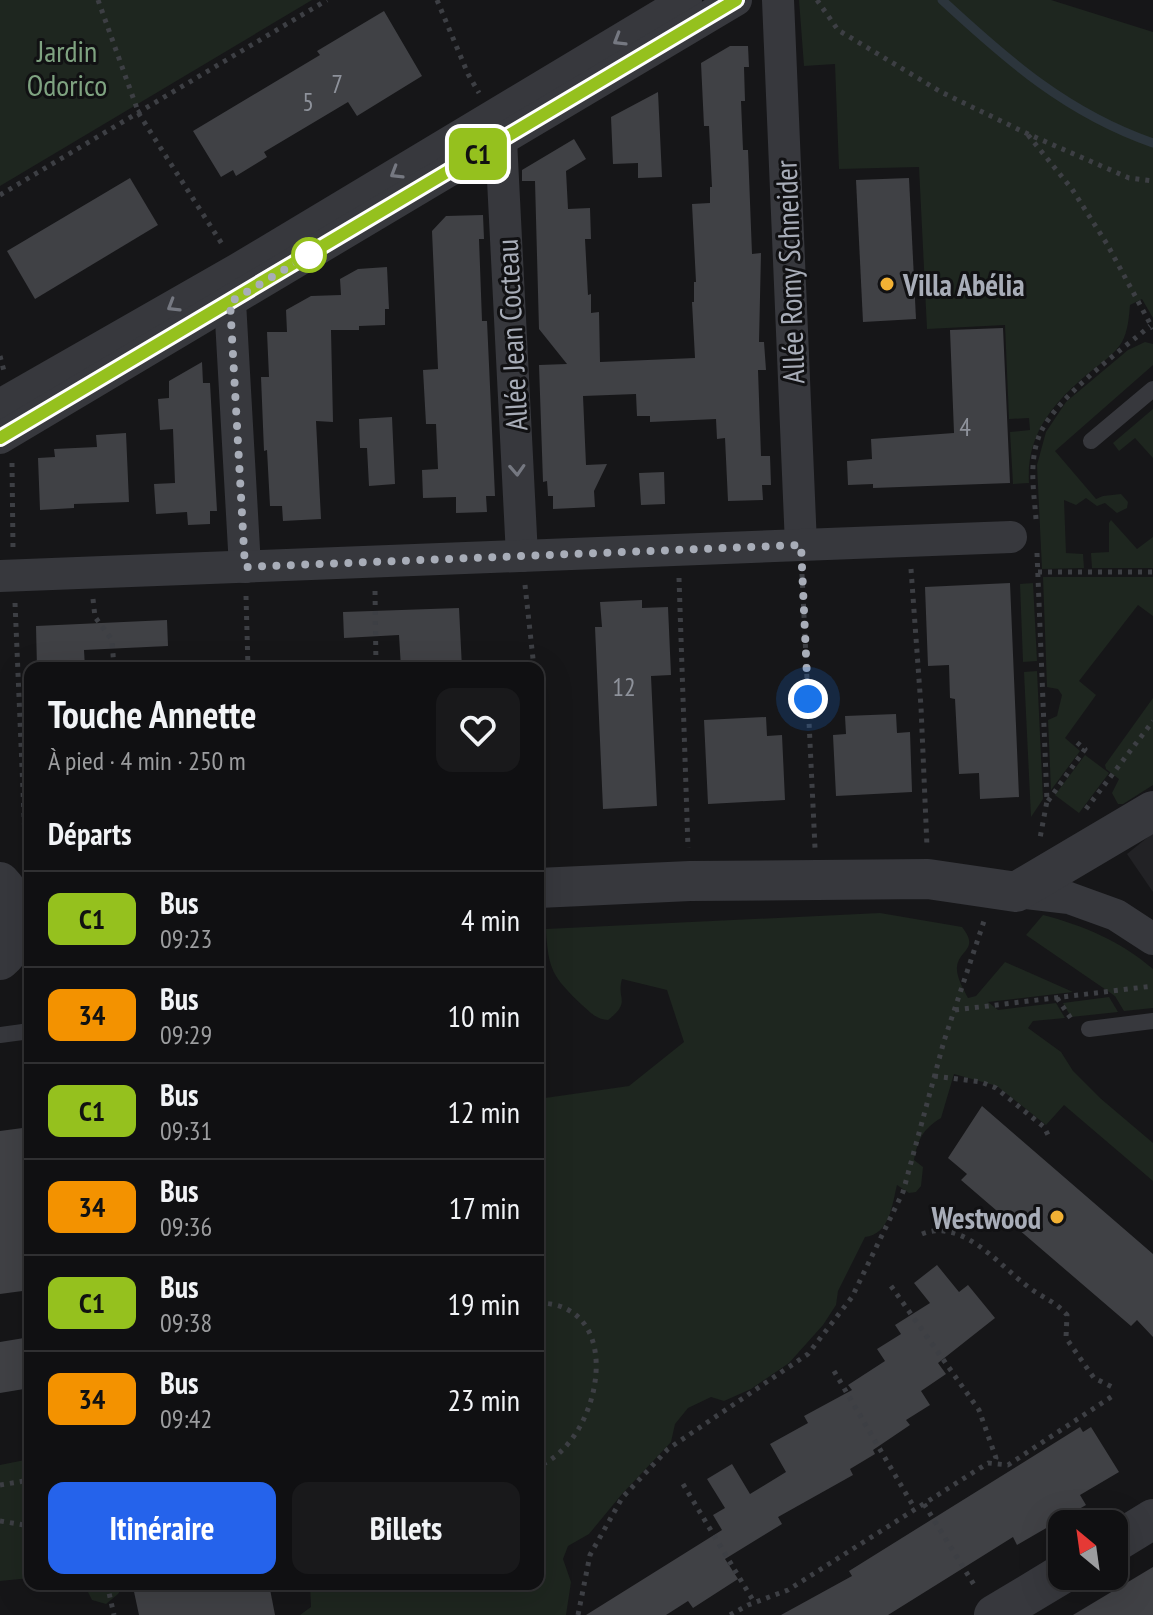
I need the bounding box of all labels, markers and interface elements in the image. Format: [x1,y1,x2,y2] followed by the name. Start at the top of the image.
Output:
[613,30,628,46] one-way arrow
[27,31,107,104] park label: Jardin Odorico
[331,67,343,100] house number: 7
[302,85,314,118] house number: 5
[442,128,514,180] line badge: C1
[465,135,491,172] text: C1
[766,159,812,385] street label: Allée Romy Schneider
[390,163,405,179] one-way arrow
[292,238,326,272] unlabelled marker
[486,238,536,432] street label: Allée Jean Cocteau
[902,265,1025,304] place label: Villa Abélia
[878,275,896,293] marker: Villa Abélia
[167,296,182,312] one-way arrow
[959,410,971,443] house number: 4
[509,464,526,477] one-way arrow
[612,670,636,703] house number: 12
[788,679,828,719] your location
[436,688,520,772] button: heart
[48,689,257,738] text: Touche Annette
[48,744,246,777] text: À pied · 4 min · 250 m
[48,814,131,853] text: Départs
[160,883,199,922] text: Bus
[79,900,105,937] text: C1
[461,900,520,939] text: 4 min
[160,922,212,955] text: 09:23
[160,979,199,1018] text: Bus
[79,996,105,1033] text: 34
[447,996,520,1035] text: 10 min
[160,1018,212,1051] text: 09:29
[160,1075,199,1114] text: Bus
[79,1092,105,1129] text: C1
[447,1092,520,1131] text: 12 min
[160,1114,212,1147] text: 09:31
[160,1171,199,1210] text: Bus
[79,1188,105,1225] text: 34
[449,1188,520,1227] text: 17 min
[931,1198,1041,1237] place label: Westwood
[1048,1208,1066,1226] marker: Westwood
[160,1210,212,1243] text: 09:36
[160,1267,199,1306] text: Bus
[79,1284,105,1321] text: C1
[447,1284,520,1323] text: 19 min
[160,1306,212,1339] text: 09:38
[160,1363,199,1402] text: Bus
[79,1380,105,1417] text: 34
[447,1380,520,1419] text: 23 min
[160,1402,212,1435] text: 09:42
[48,1482,276,1574] button: Itinéraire
[292,1482,520,1574] button: Billets
[1048,1510,1128,1590] north arrow
[1048,1510,1128,1590] map controls

